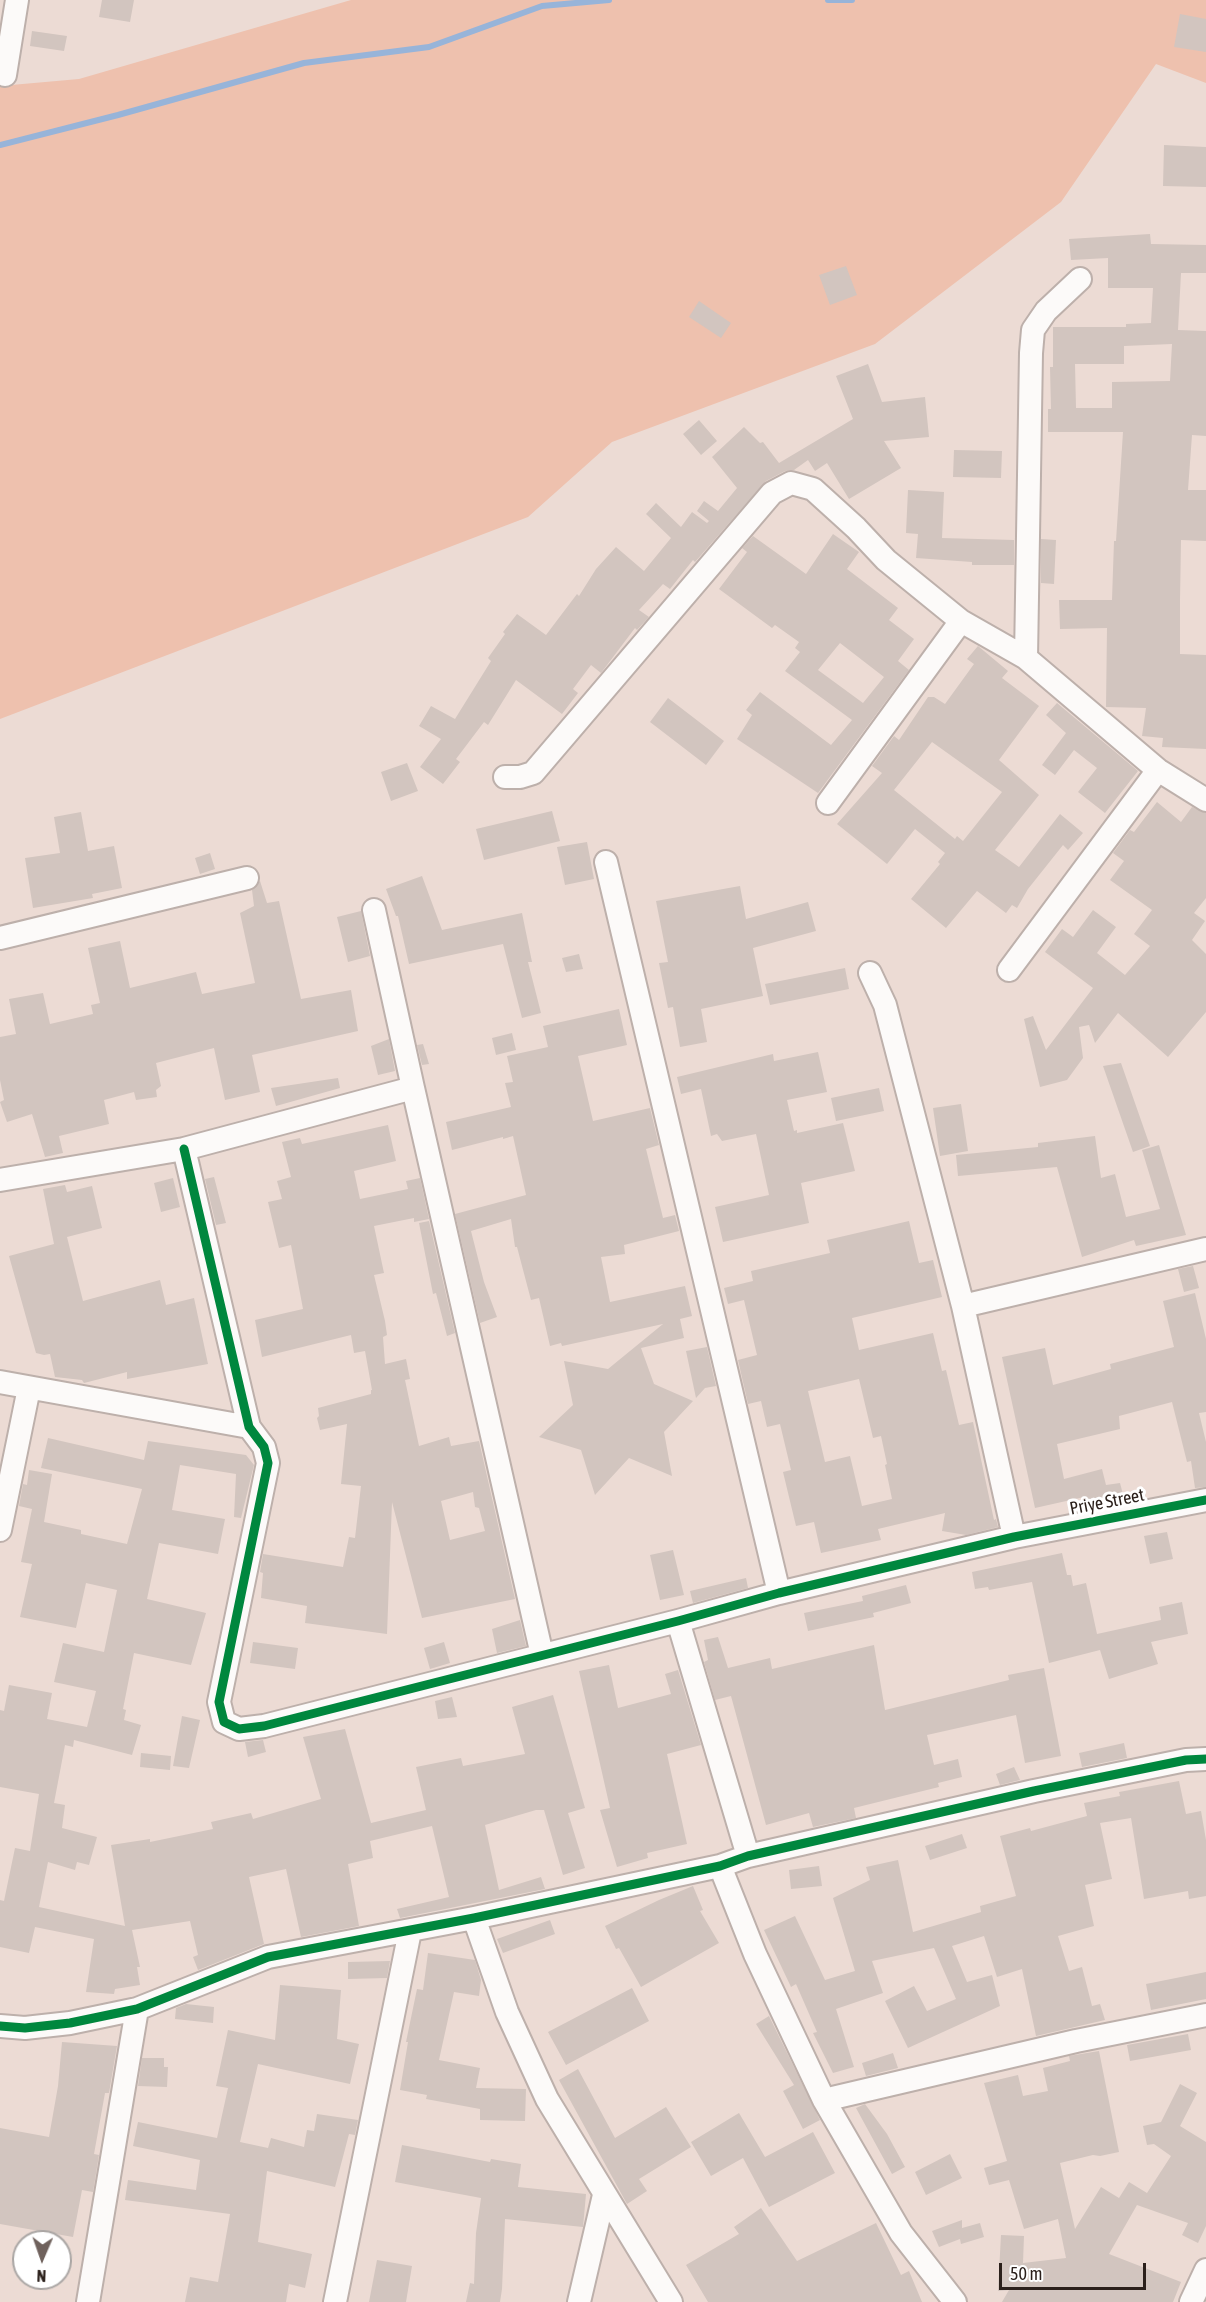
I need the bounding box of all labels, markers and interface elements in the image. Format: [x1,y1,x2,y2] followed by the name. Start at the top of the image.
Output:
[1068,1484,1146,1520] street label: Priye Street
[12,2230,72,2290] north arrow
[1002,2251,1149,2289] scale bar
[1010,2263,1042,2284] text: 50 m
[36,2267,46,2285] text: N

